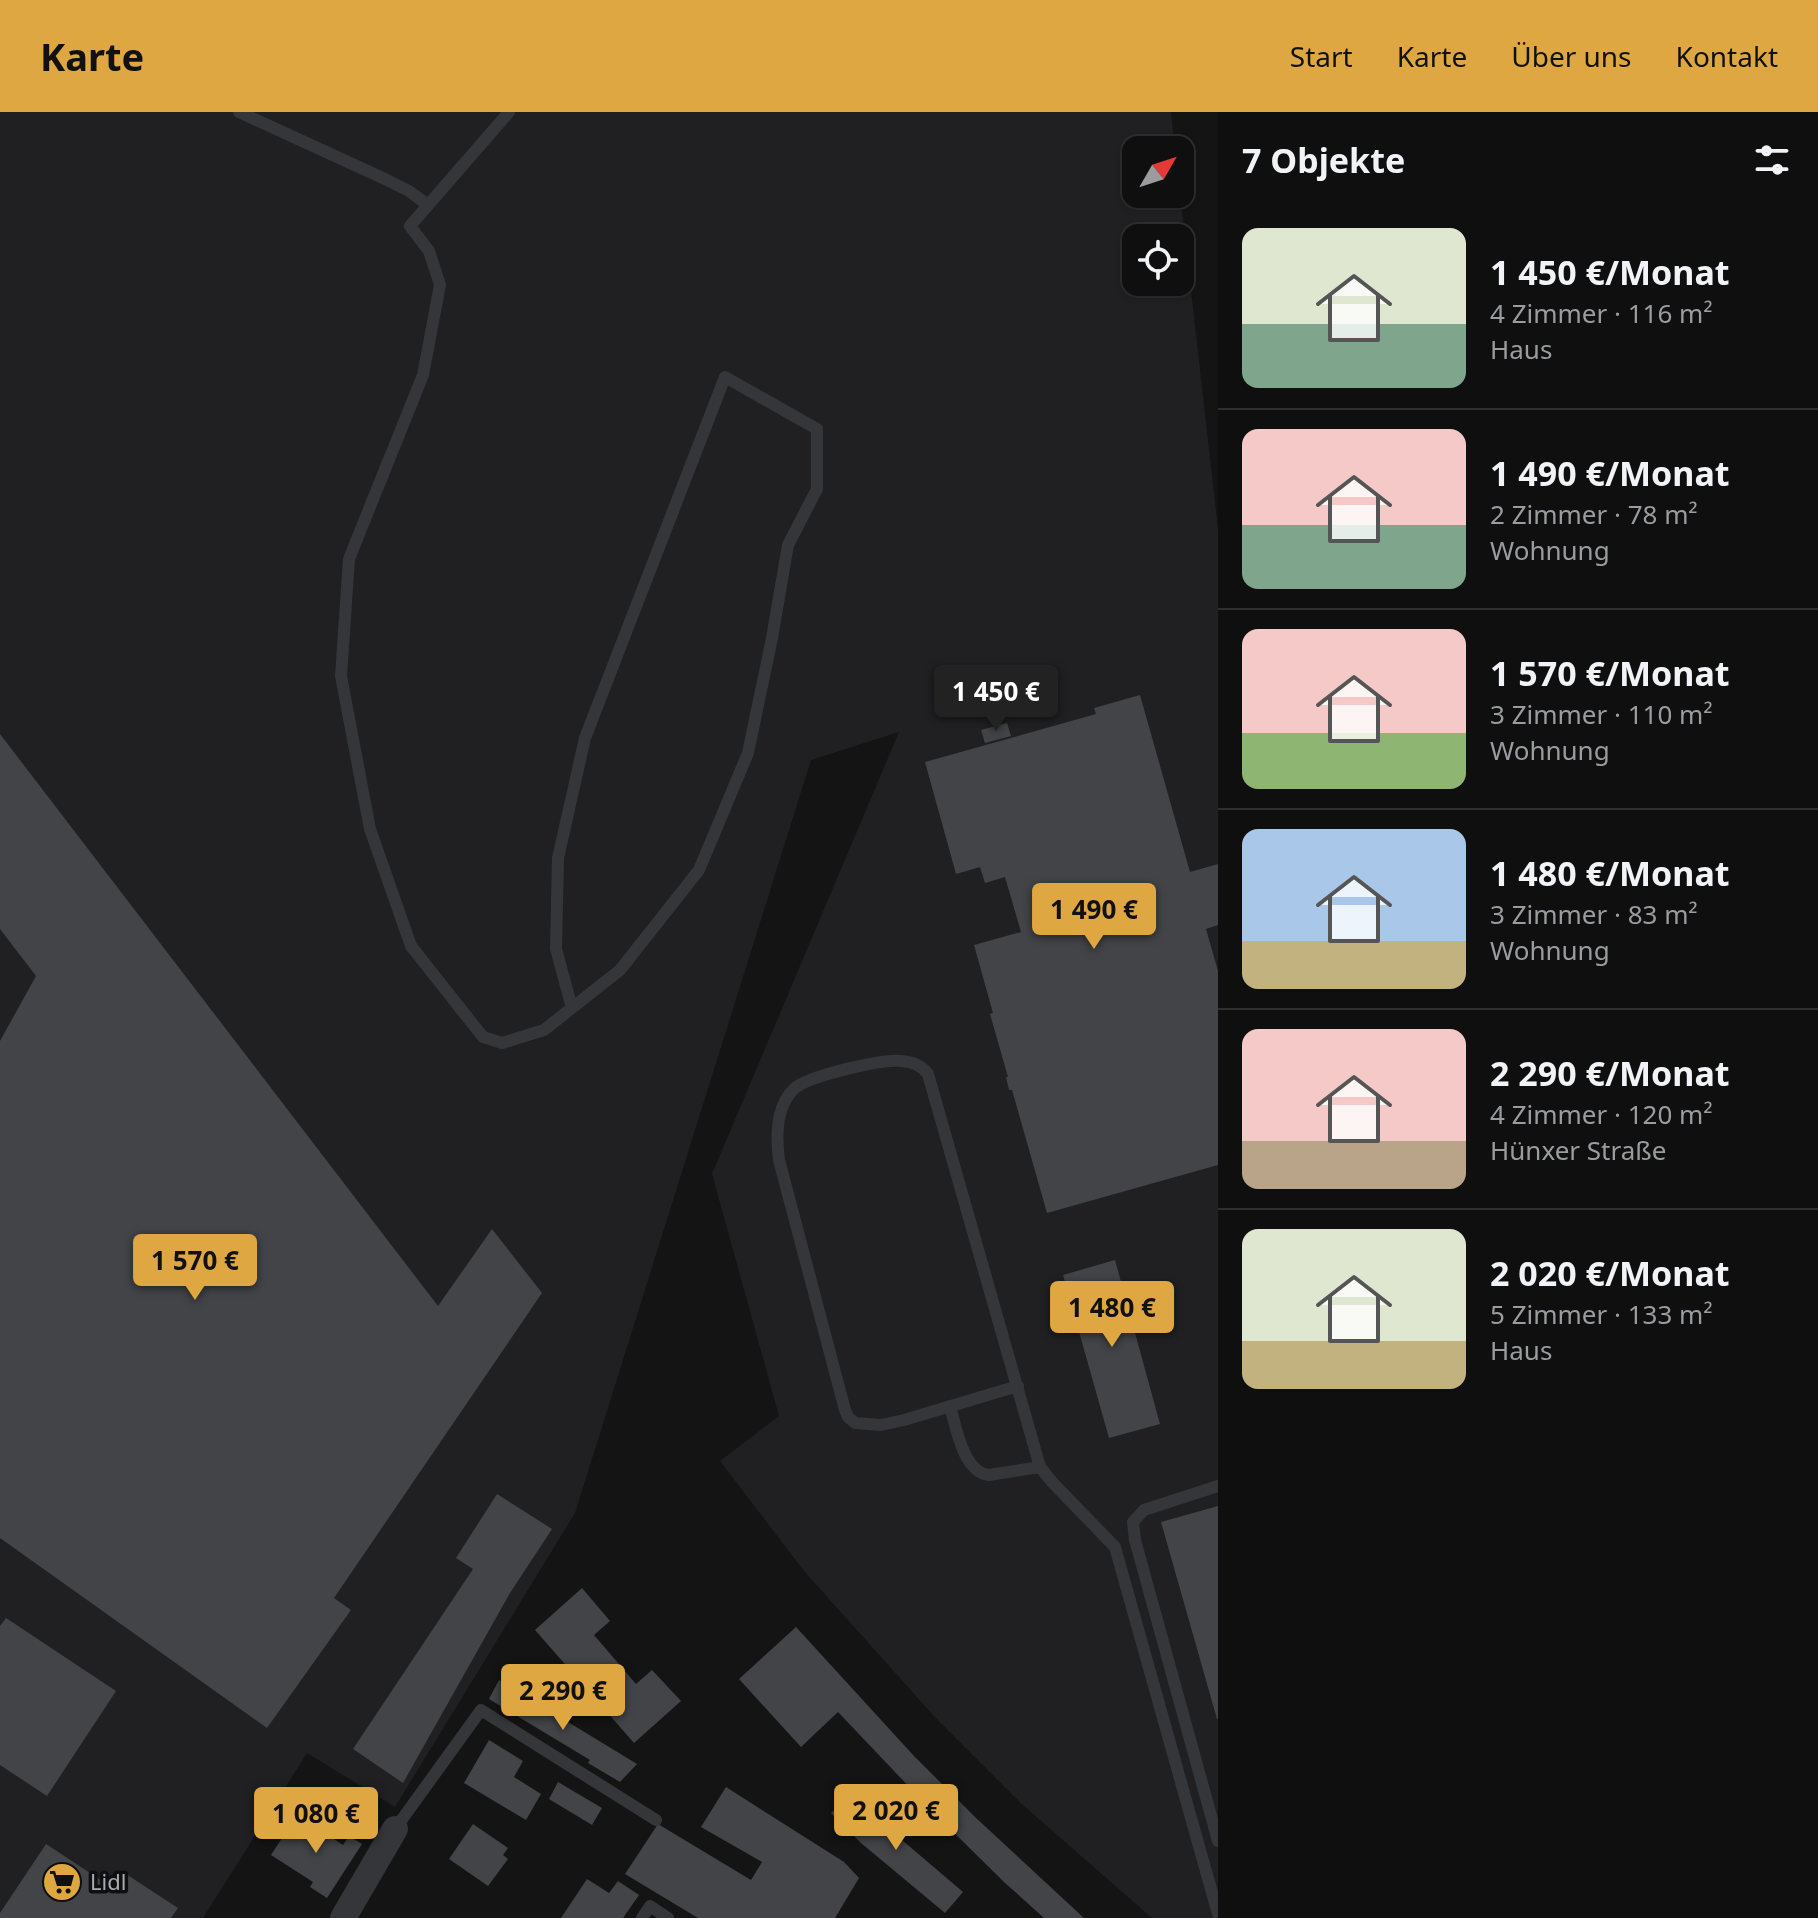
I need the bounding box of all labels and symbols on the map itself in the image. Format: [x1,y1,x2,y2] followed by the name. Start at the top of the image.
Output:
[1122,136,1194,208] north arrow
[922,665,1070,733] pin: 1 450 €
[1020,883,1168,951] pin: 1 490 €
[121,1234,269,1302] pin: 1 570 €
[1038,1281,1186,1349] pin: 1 480 €
[489,1664,637,1732] pin: 2 290 €
[822,1784,970,1852] pin: 2 020 €
[242,1787,390,1855] pin: 1 080 €
[41,1861,83,1903] supermarket icon: Lidl
[90,1866,126,1896] place label: Lidl

